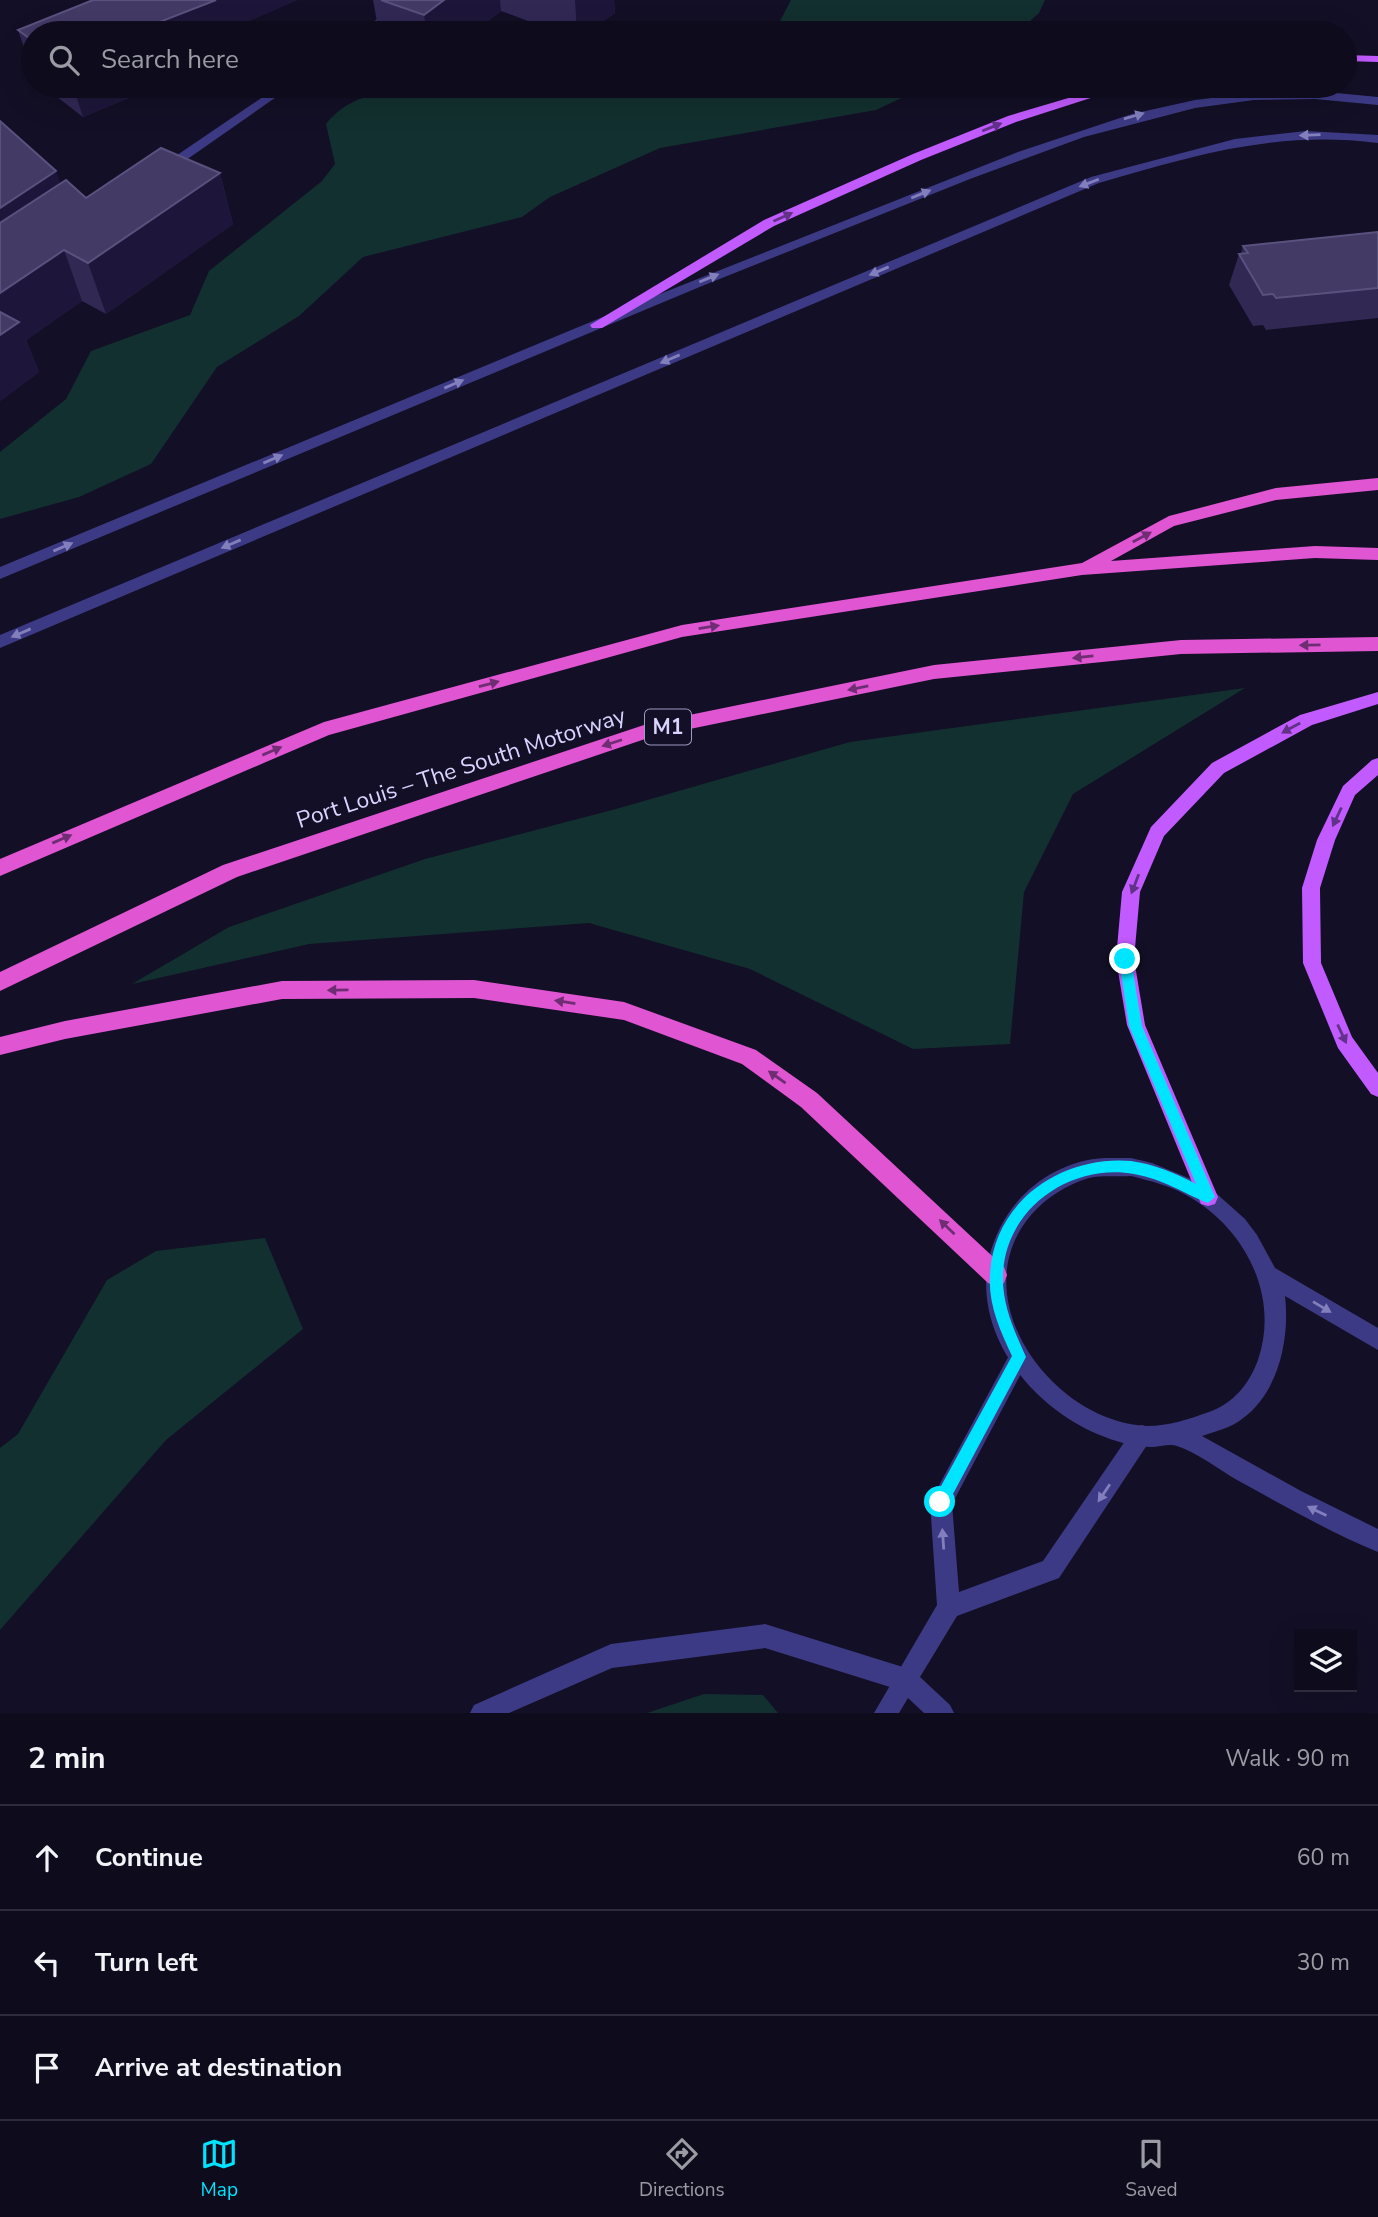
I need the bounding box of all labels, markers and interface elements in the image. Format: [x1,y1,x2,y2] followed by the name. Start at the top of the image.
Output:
[21,21,1357,98] search box
[45,41,83,79] icon: search
[101,42,239,77] text: Search here
[1123,110,1145,121] one-way arrow
[982,122,1003,133] one-way arrow
[1299,129,1321,140] one-way arrow
[1079,178,1100,189] one-way arrow
[910,189,931,200] one-way arrow
[773,211,793,223] one-way arrow
[869,266,890,277] one-way arrow
[699,273,720,284] one-way arrow
[659,354,680,365] one-way arrow
[444,379,465,390] one-way arrow
[263,454,284,465] one-way arrow
[1133,531,1152,543] one-way arrow
[220,539,241,550] one-way arrow
[53,541,73,553] one-way arrow
[698,621,720,632] one-way arrow
[11,628,32,639] one-way arrow
[1299,639,1321,651] one-way arrow
[1072,652,1094,663] one-way arrow
[478,678,500,689] one-way arrow
[847,682,869,693] one-way arrow
[292,700,630,836] street label: Port Louis – The South Motorway
[645,710,691,744] road number: M1
[1281,722,1300,734] one-way arrow
[601,738,622,749] one-way arrow
[261,745,282,756] one-way arrow
[1331,807,1343,827] one-way arrow
[52,833,72,845] one-way arrow
[1130,873,1141,894] one-way arrow
[1109,943,1140,974] route end
[327,984,349,996] one-way arrow
[554,996,576,1007] one-way arrow
[1336,1024,1348,1044] one-way arrow
[768,1070,786,1084] one-way arrow
[939,1220,956,1236] one-way arrow
[1313,1301,1332,1313] one-way arrow
[1098,1483,1111,1502] one-way arrow
[924,1486,955,1517] route start
[1307,1505,1327,1516] one-way arrow
[937,1528,948,1550] one-way arrow
[1294,1629,1357,1692] map controls
[1294,1629,1357,1692] button: layers
[28,1738,106,1779] text: 2 min
[1225,1743,1350,1774] text: Walk · 90 m
[28,1839,66,1877] icon: ahead
[95,1840,203,1875] text: Continue
[1297,1842,1350,1873] text: 60 m
[28,1944,66,1982] icon: left
[95,1945,198,1980] text: Turn left
[1297,1947,1350,1978] text: 30 m
[28,2049,66,2087] icon: arrive
[95,2050,342,2085] text: Arrive at destination
[200,2135,238,2203] tab: Map
[639,2135,725,2203] tab: Directions
[1125,2135,1178,2203] tab: Saved

